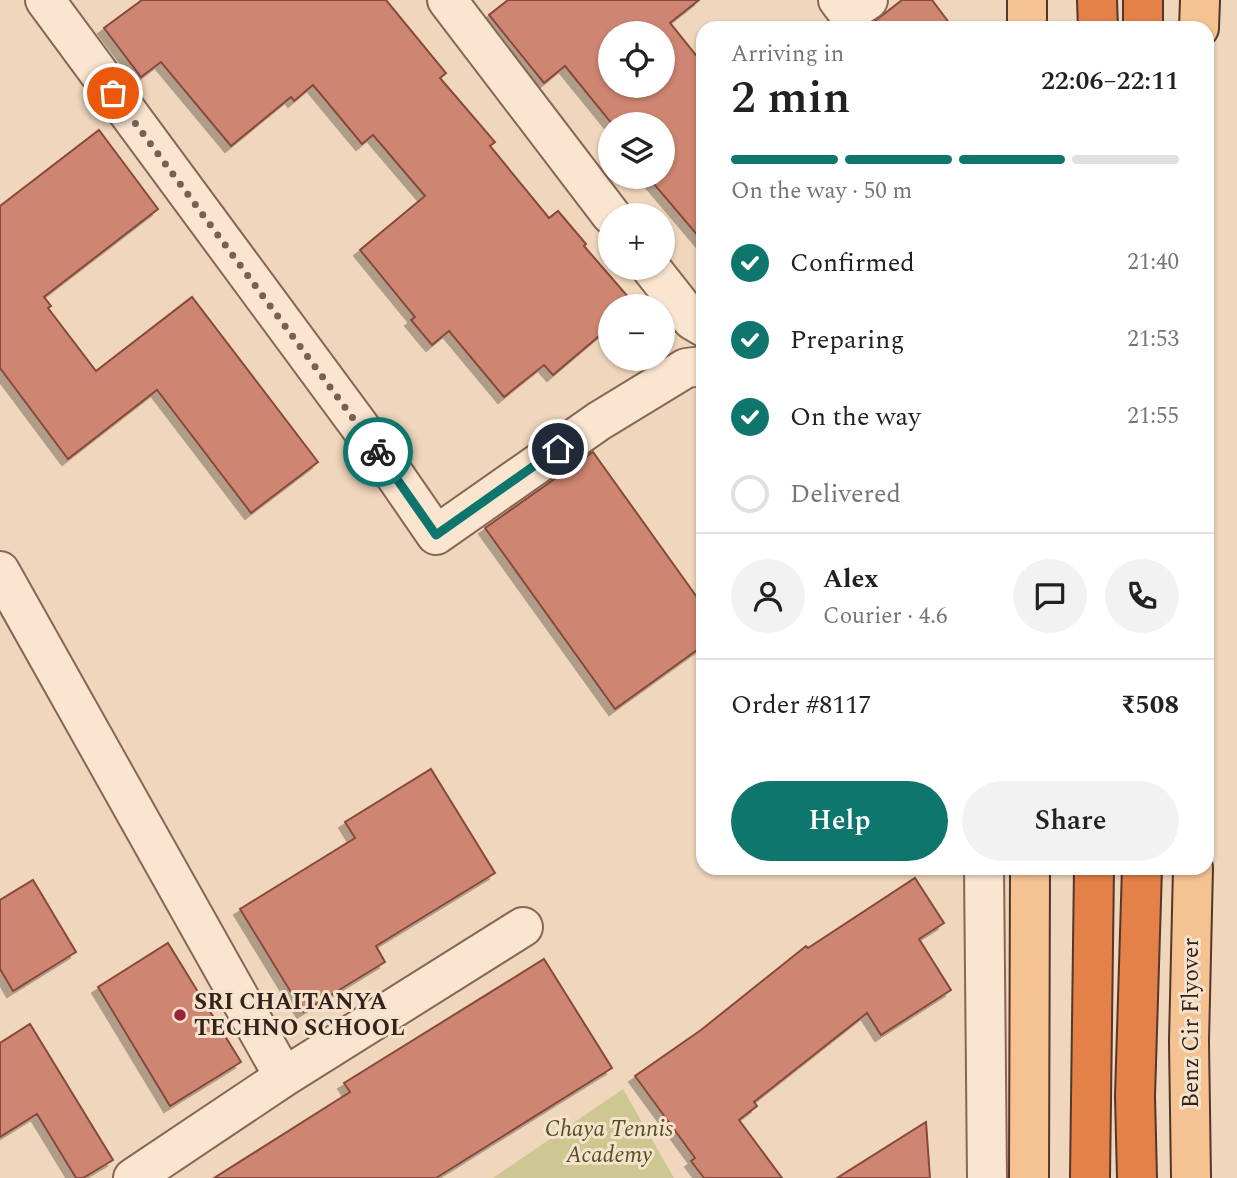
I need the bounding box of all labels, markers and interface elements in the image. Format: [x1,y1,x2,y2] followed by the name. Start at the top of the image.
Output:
[598,21,675,371] map controls
[598,21,675,98] button: locate
[731,37,844,72] text: Arriving in
[1041,61,1179,101] text: 22:06–22:11
[83,63,143,123] pin
[731,63,850,133] text: 2 min
[94,74,132,112] icon: bag
[598,112,675,189] button: layers
[731,174,912,209] text: On the way · 50 m
[598,203,675,280] button: +
[790,243,915,283] text: Confirmed
[731,244,769,282] icon: check
[1127,245,1179,280] text: 21:40
[598,294,675,371] button: −
[790,320,904,360] text: Preparing
[731,321,769,359] icon: check
[1127,322,1179,357] text: 21:53
[790,397,921,437] text: On the way
[731,398,769,436] icon: check
[1127,399,1179,434] text: 21:55
[343,417,413,487] courier
[528,419,588,479] pin
[539,430,577,468] icon: home
[359,433,397,471] icon: bike
[790,474,901,514] text: Delivered
[731,559,805,633] button: person
[823,559,878,599] text: Alex
[1013,559,1087,633] button: chat
[1105,559,1179,633] button: phone
[823,599,948,634] text: Courier · 4.6
[731,685,871,725] text: Order #8117
[1121,685,1179,725] text: ₹508
[731,781,948,861] button: Help
[962,781,1179,861] button: Share
[1174,938,1209,1108] street label: Benz Cir Flyover
[194,985,405,1046] place label: SRI CHAITANYA TECHNO SCHOOL
[172,1007,188,1023] marker: SRI CHAITANYA TECHNO SCHOOL
[545,1112,673,1173] park label: Chaya Tennis Academy

